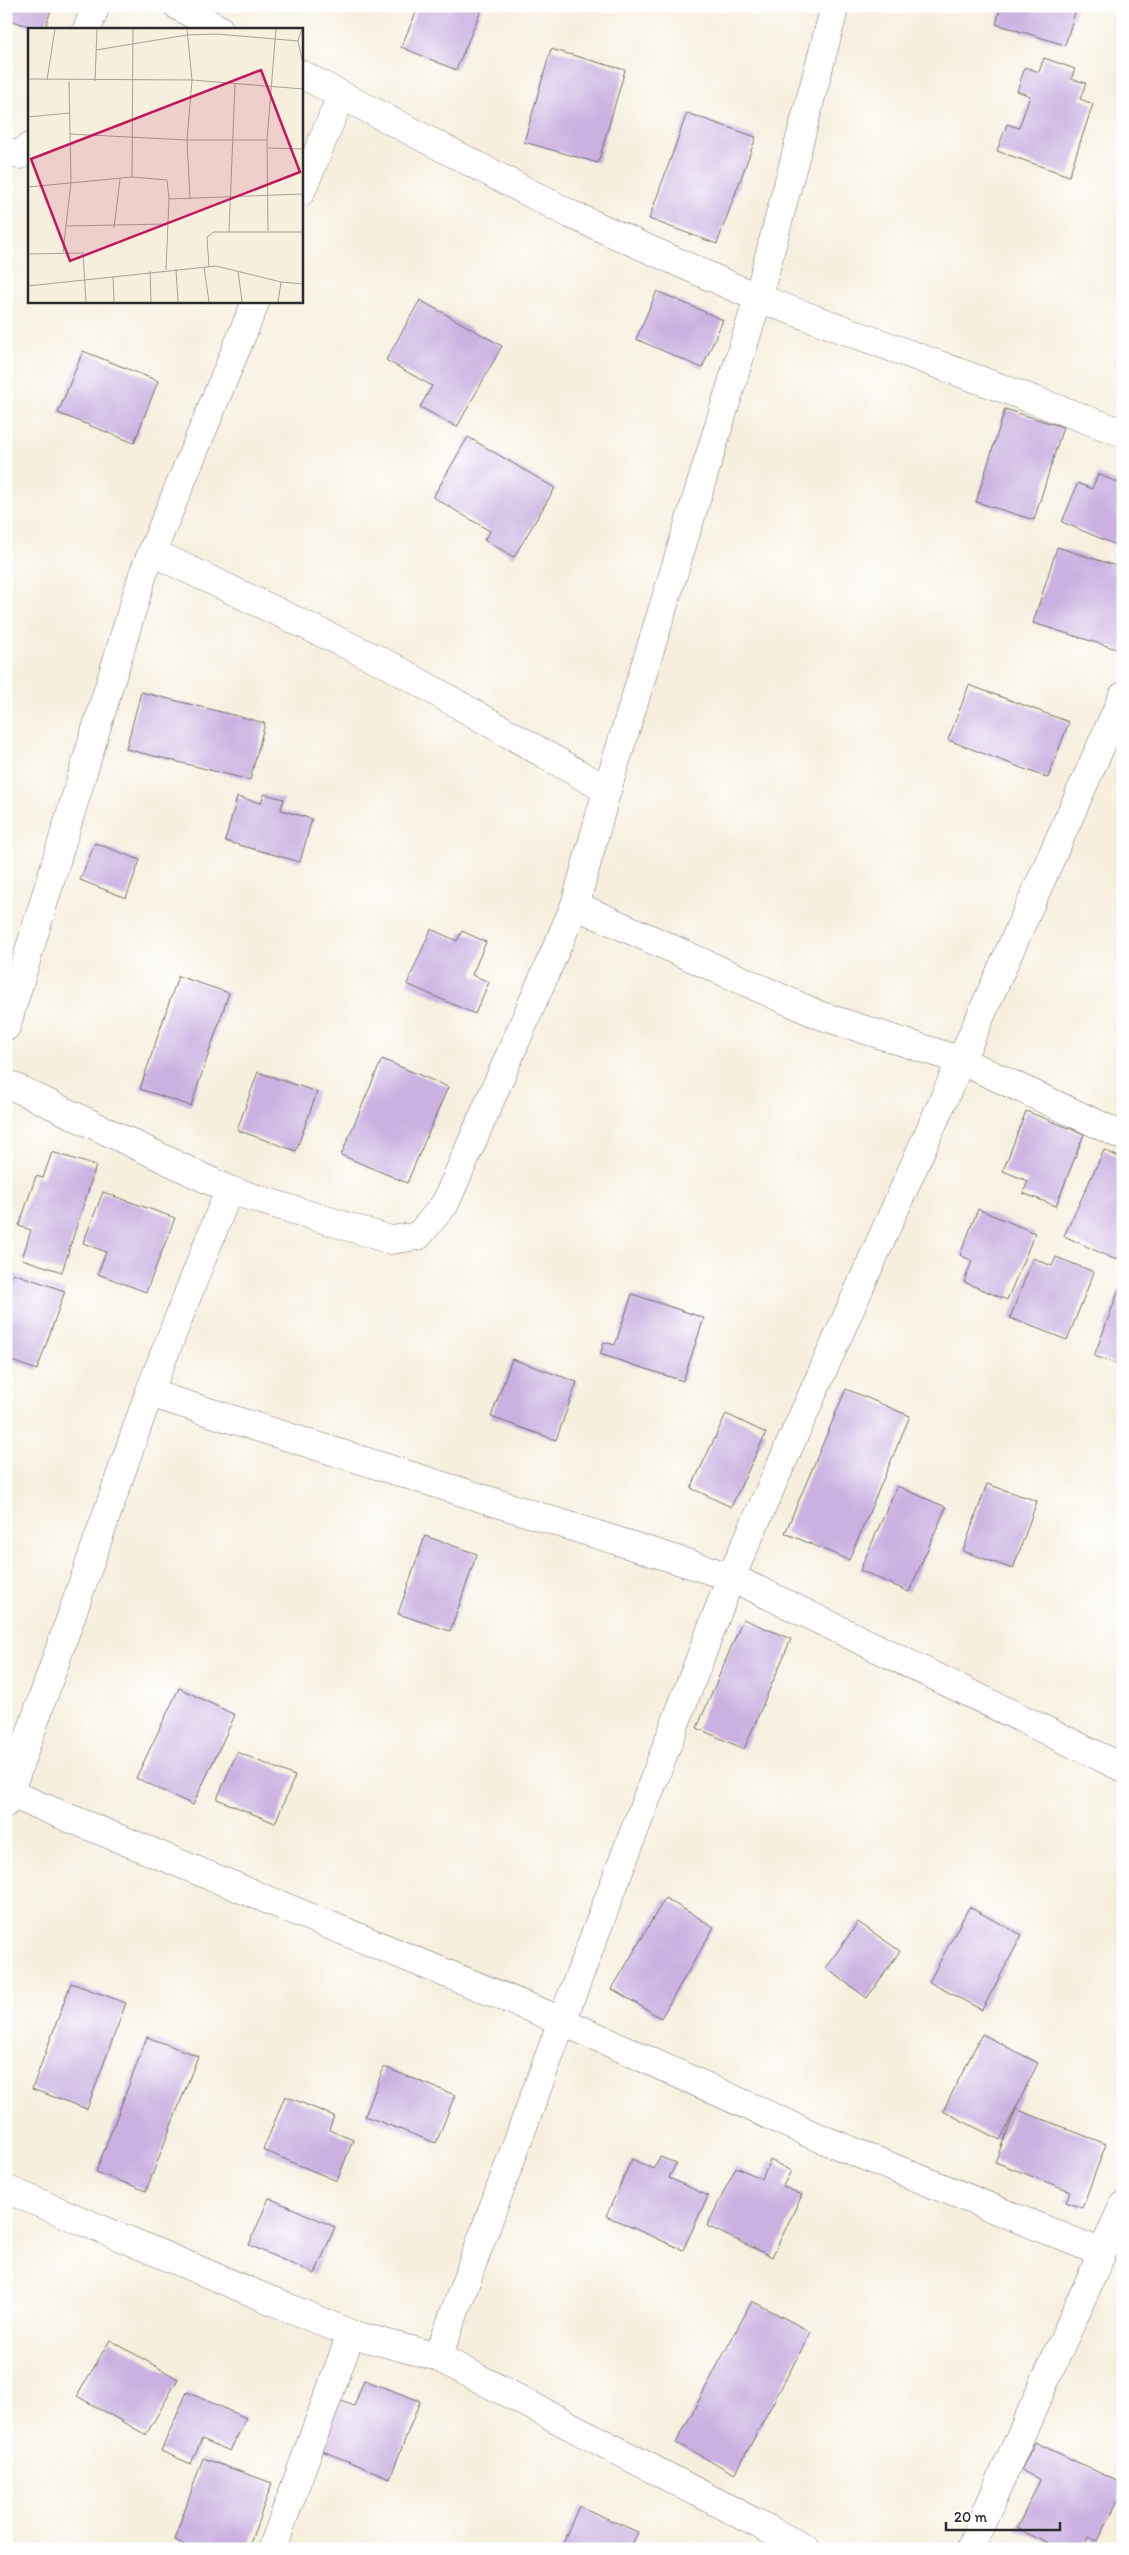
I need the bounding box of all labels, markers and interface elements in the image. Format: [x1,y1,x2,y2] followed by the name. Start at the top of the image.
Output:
[28,28,302,302] inset map
[946,2500,1060,2532] scale bar
[954,2508,988,2526] text: 20 m

